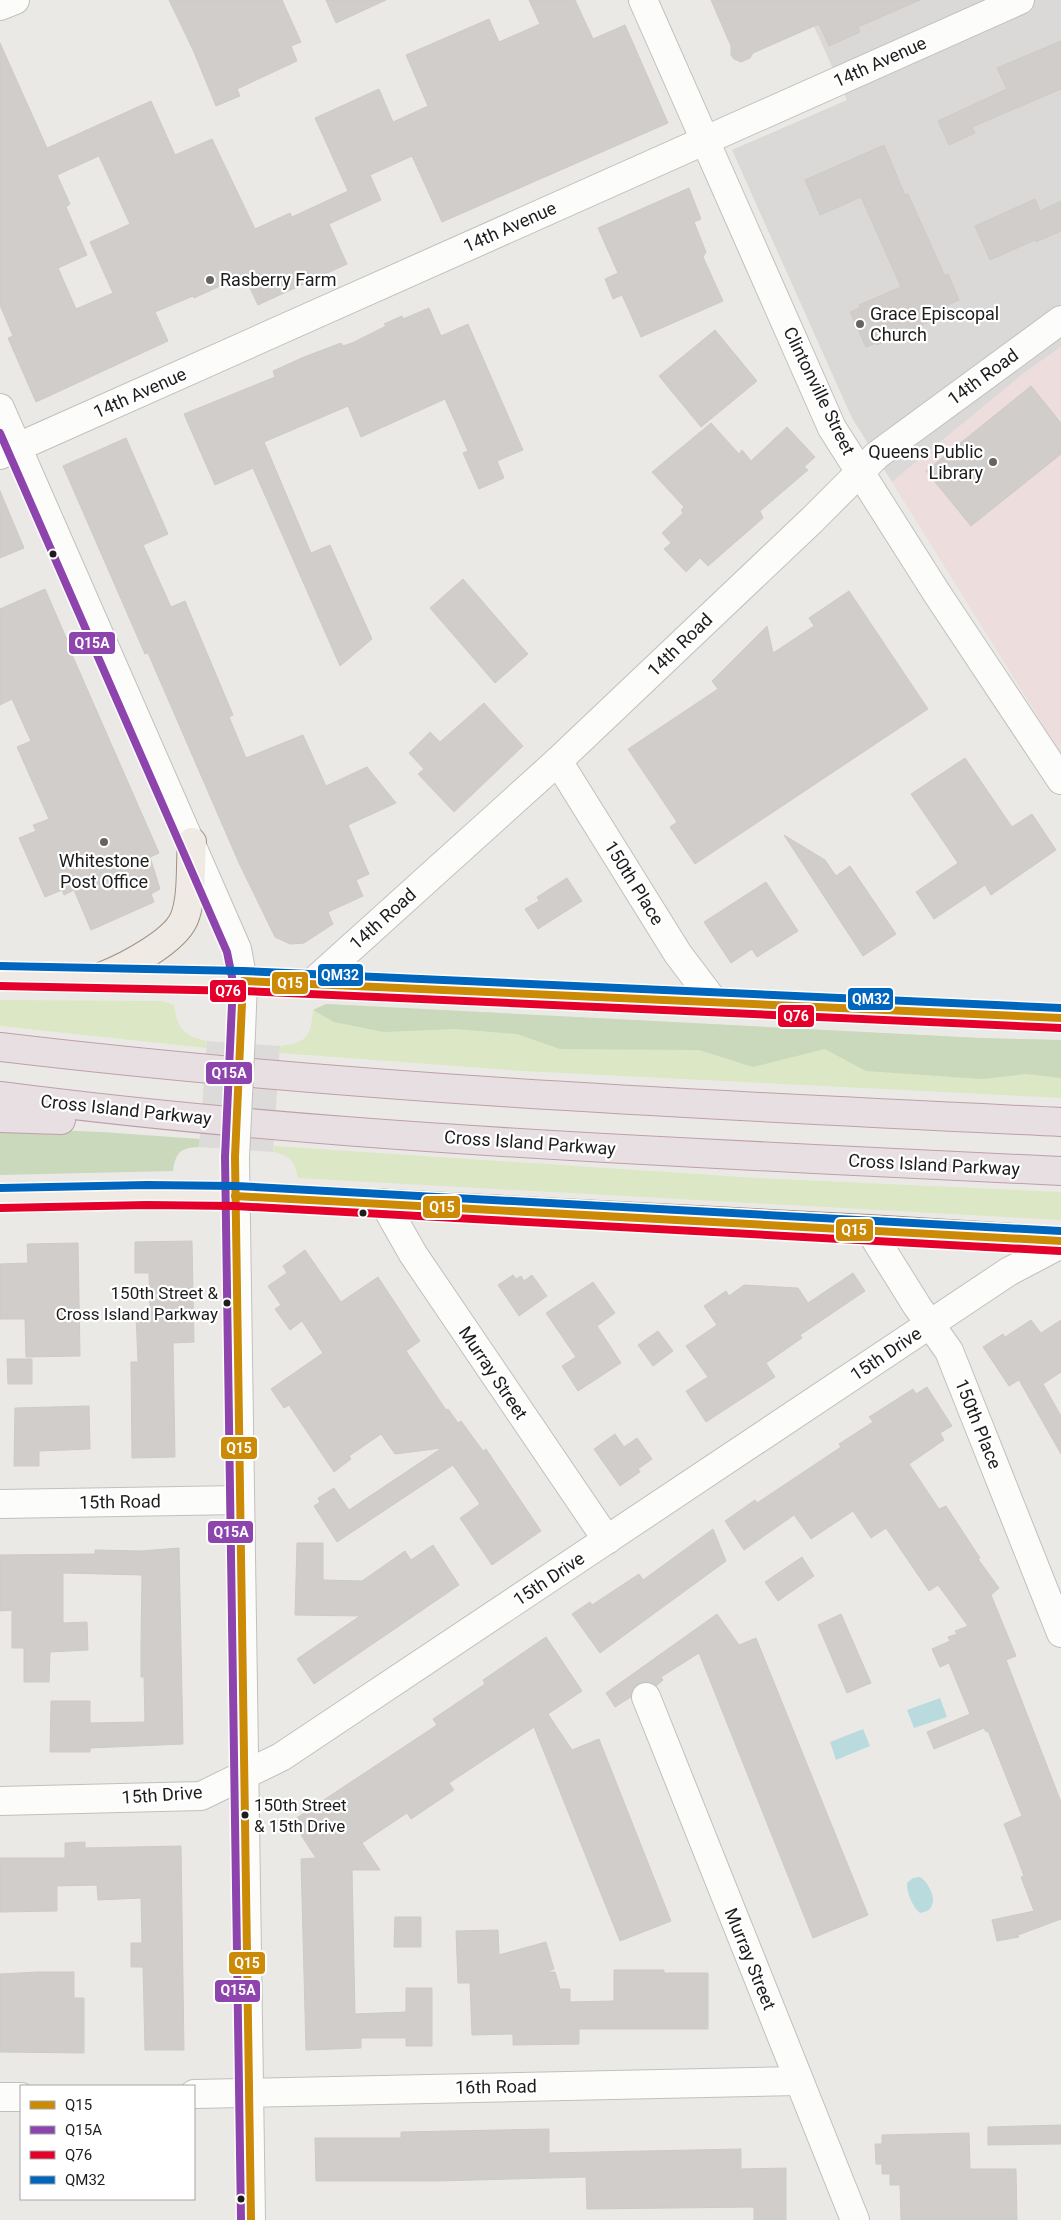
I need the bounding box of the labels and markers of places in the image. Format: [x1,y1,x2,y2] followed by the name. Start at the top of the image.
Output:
[220,269,337,290] place label: Rasberry Farm
[204,274,216,286] marker: Rasberry Farm
[870,303,999,345] place label: Grace Episcopal Church
[854,318,866,330] marker: Grace Episcopal Church
[868,441,983,483] place label: Queens Public Library
[987,456,999,468] marker: Queens Public Library
[48,549,58,559] unlabelled marker
[98,836,110,848] marker: Whitestone Post Office
[59,850,149,892] place label: Whitestone Post Office
[358,1208,368,1218] unlabelled marker
[56,1283,218,1324] place label: 150th Street & Cross Island Parkway
[222,1298,232,1308] marker: 150th Street & Cross Island Parkway
[254,1795,347,1836] place label: 150th Street & 15th Drive
[240,1810,250,1820] marker: 150th Street & 15th Drive
[236,2194,246,2204] unlabelled marker

